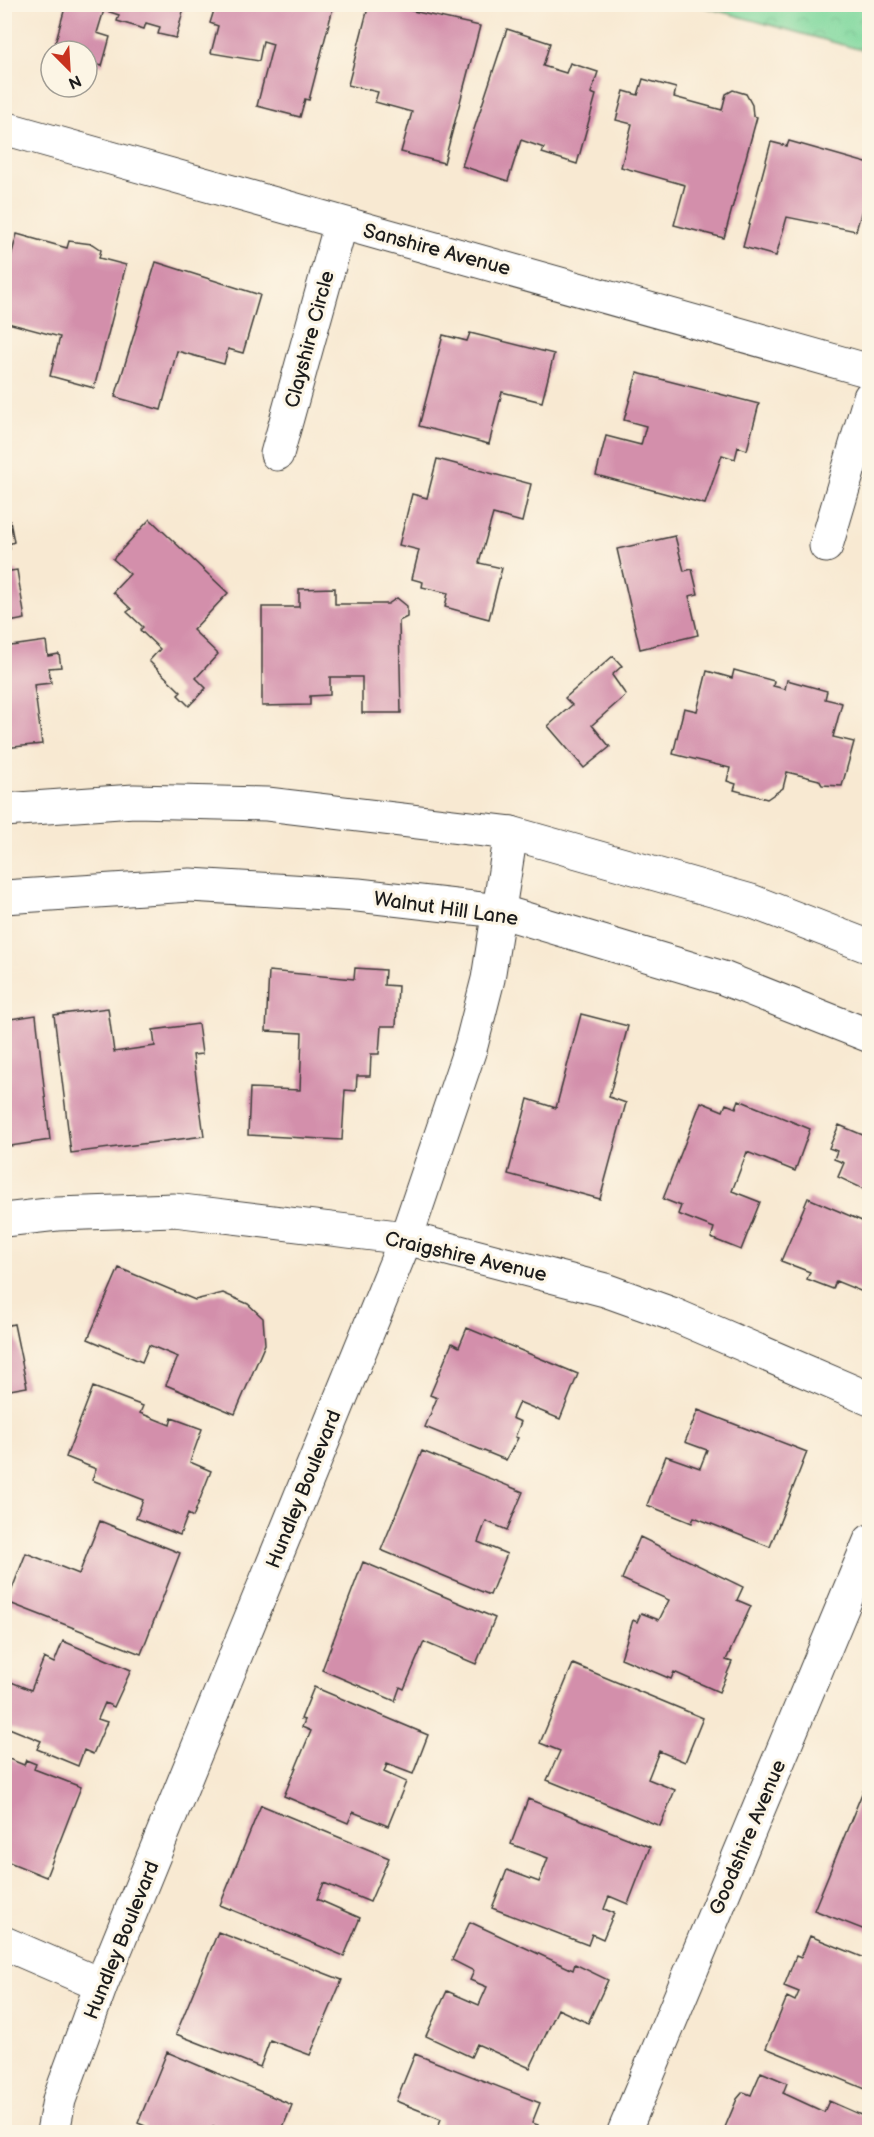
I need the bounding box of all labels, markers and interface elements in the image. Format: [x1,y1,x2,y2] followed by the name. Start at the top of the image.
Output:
[39,39,99,99] north arrow
[65,70,84,92] text: N
[360,219,513,281] street label: Sanshire Avenue
[280,268,340,410] street label: Clayshire Circle
[372,887,520,931] street label: Walnut Hill Lane
[382,1227,549,1287] street label: Craigshire Avenue
[261,1407,347,1572] street label: Hundley Boulevard
[704,1756,791,1918] street label: Goodshire Avenue
[79,1858,165,2023] street label: Hundley Boulevard

